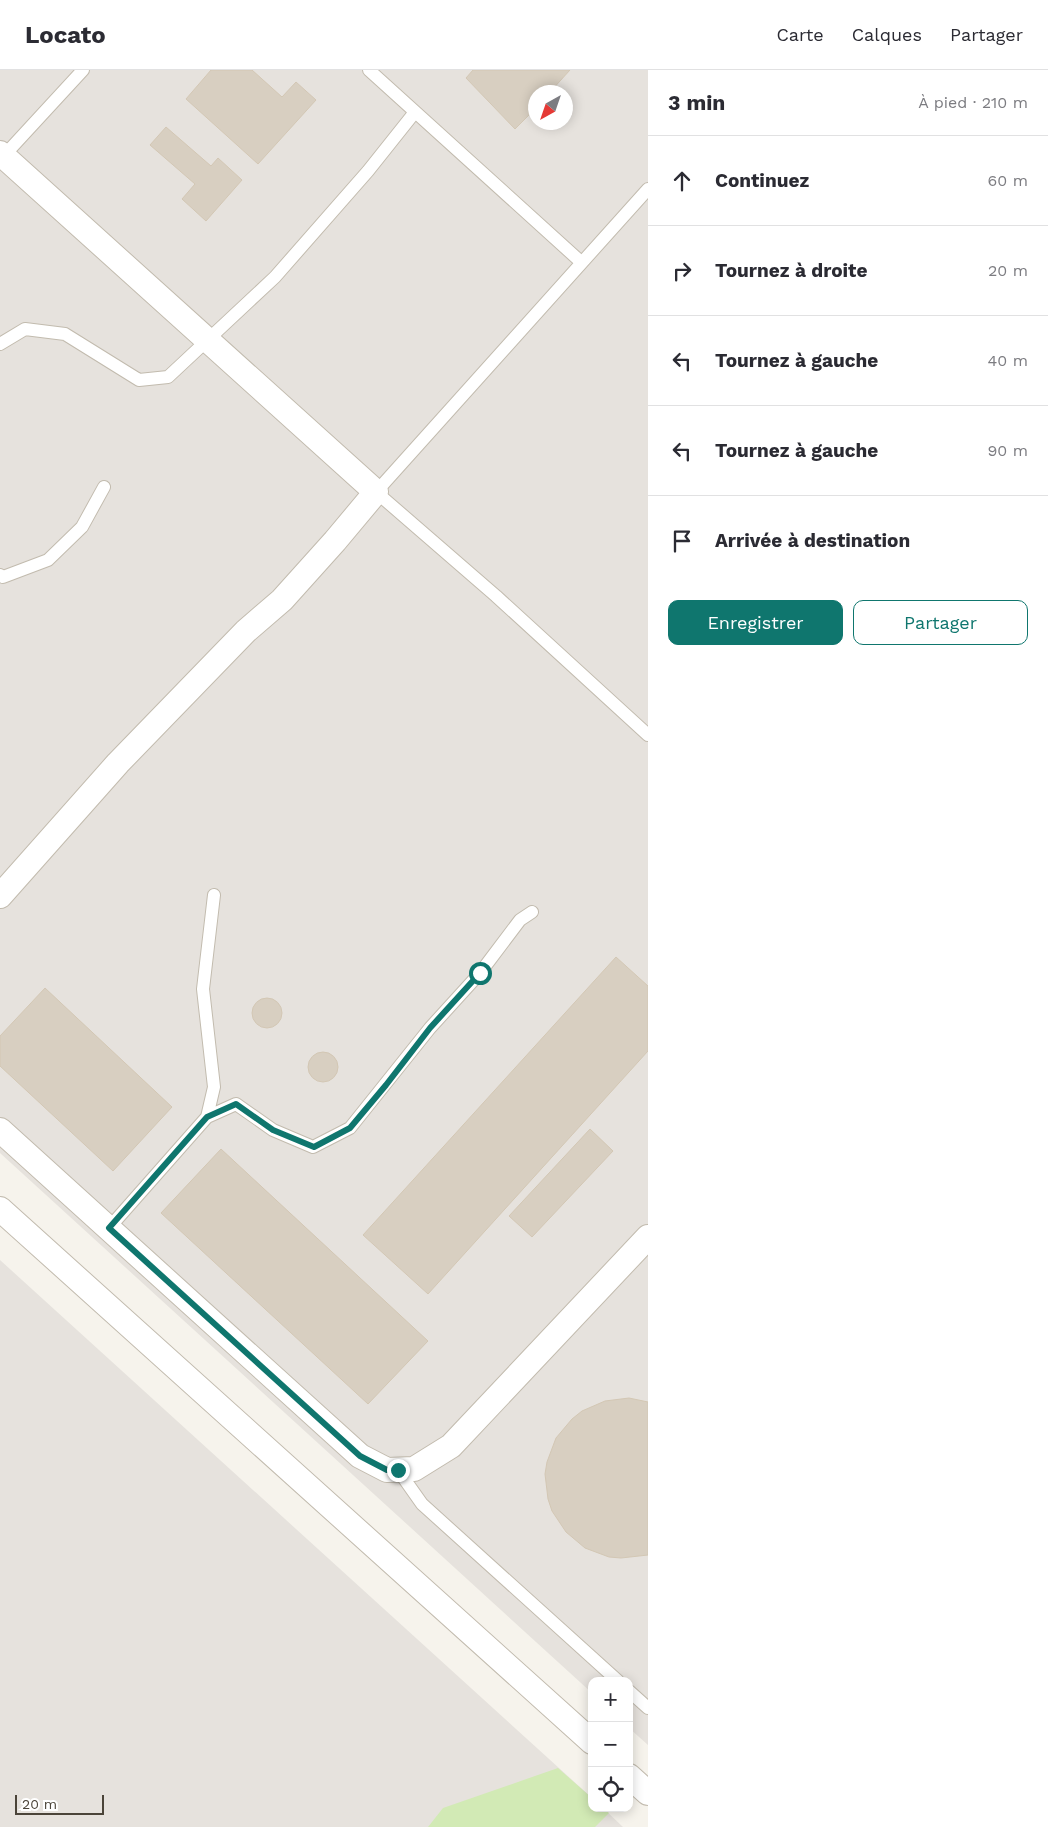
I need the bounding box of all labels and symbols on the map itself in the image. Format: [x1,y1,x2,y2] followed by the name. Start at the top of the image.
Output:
[528,85,573,130] north arrow
[469,962,492,985] route start
[387,1459,410,1482] route end
[15,1792,104,1815] scale bar

